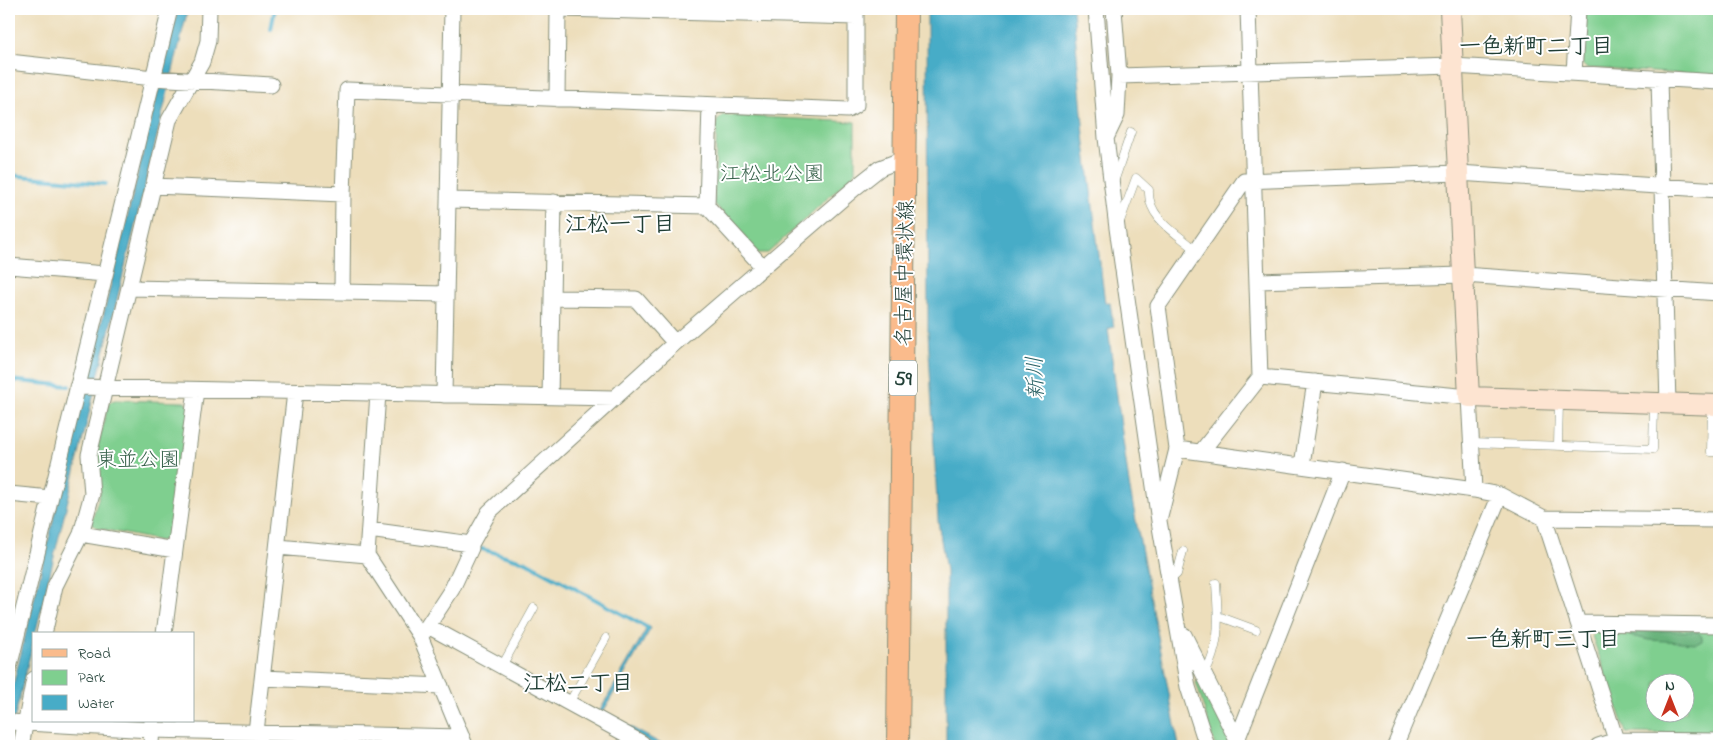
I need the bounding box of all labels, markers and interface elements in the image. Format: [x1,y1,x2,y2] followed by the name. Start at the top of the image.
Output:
[1459,32,1613,64] district label: 一色新町二丁目
[720,160,825,190] park label: 江松北公園
[890,199,922,347] street label: 名古屋中環状線
[565,210,675,242] district label: 江松一丁目
[1020,355,1054,400] water label: 新川
[889,360,917,396] road number: 59
[96,446,180,476] park label: 東並公園
[1466,625,1620,657] district label: 一色新町三丁目
[32,632,195,722] legend
[78,643,111,665] text: Road
[78,667,106,689] text: Park
[523,669,633,701] district label: 江松二丁目
[1646,672,1696,722] north arrow
[1665,676,1675,697] text: N
[78,693,114,715] text: Water

